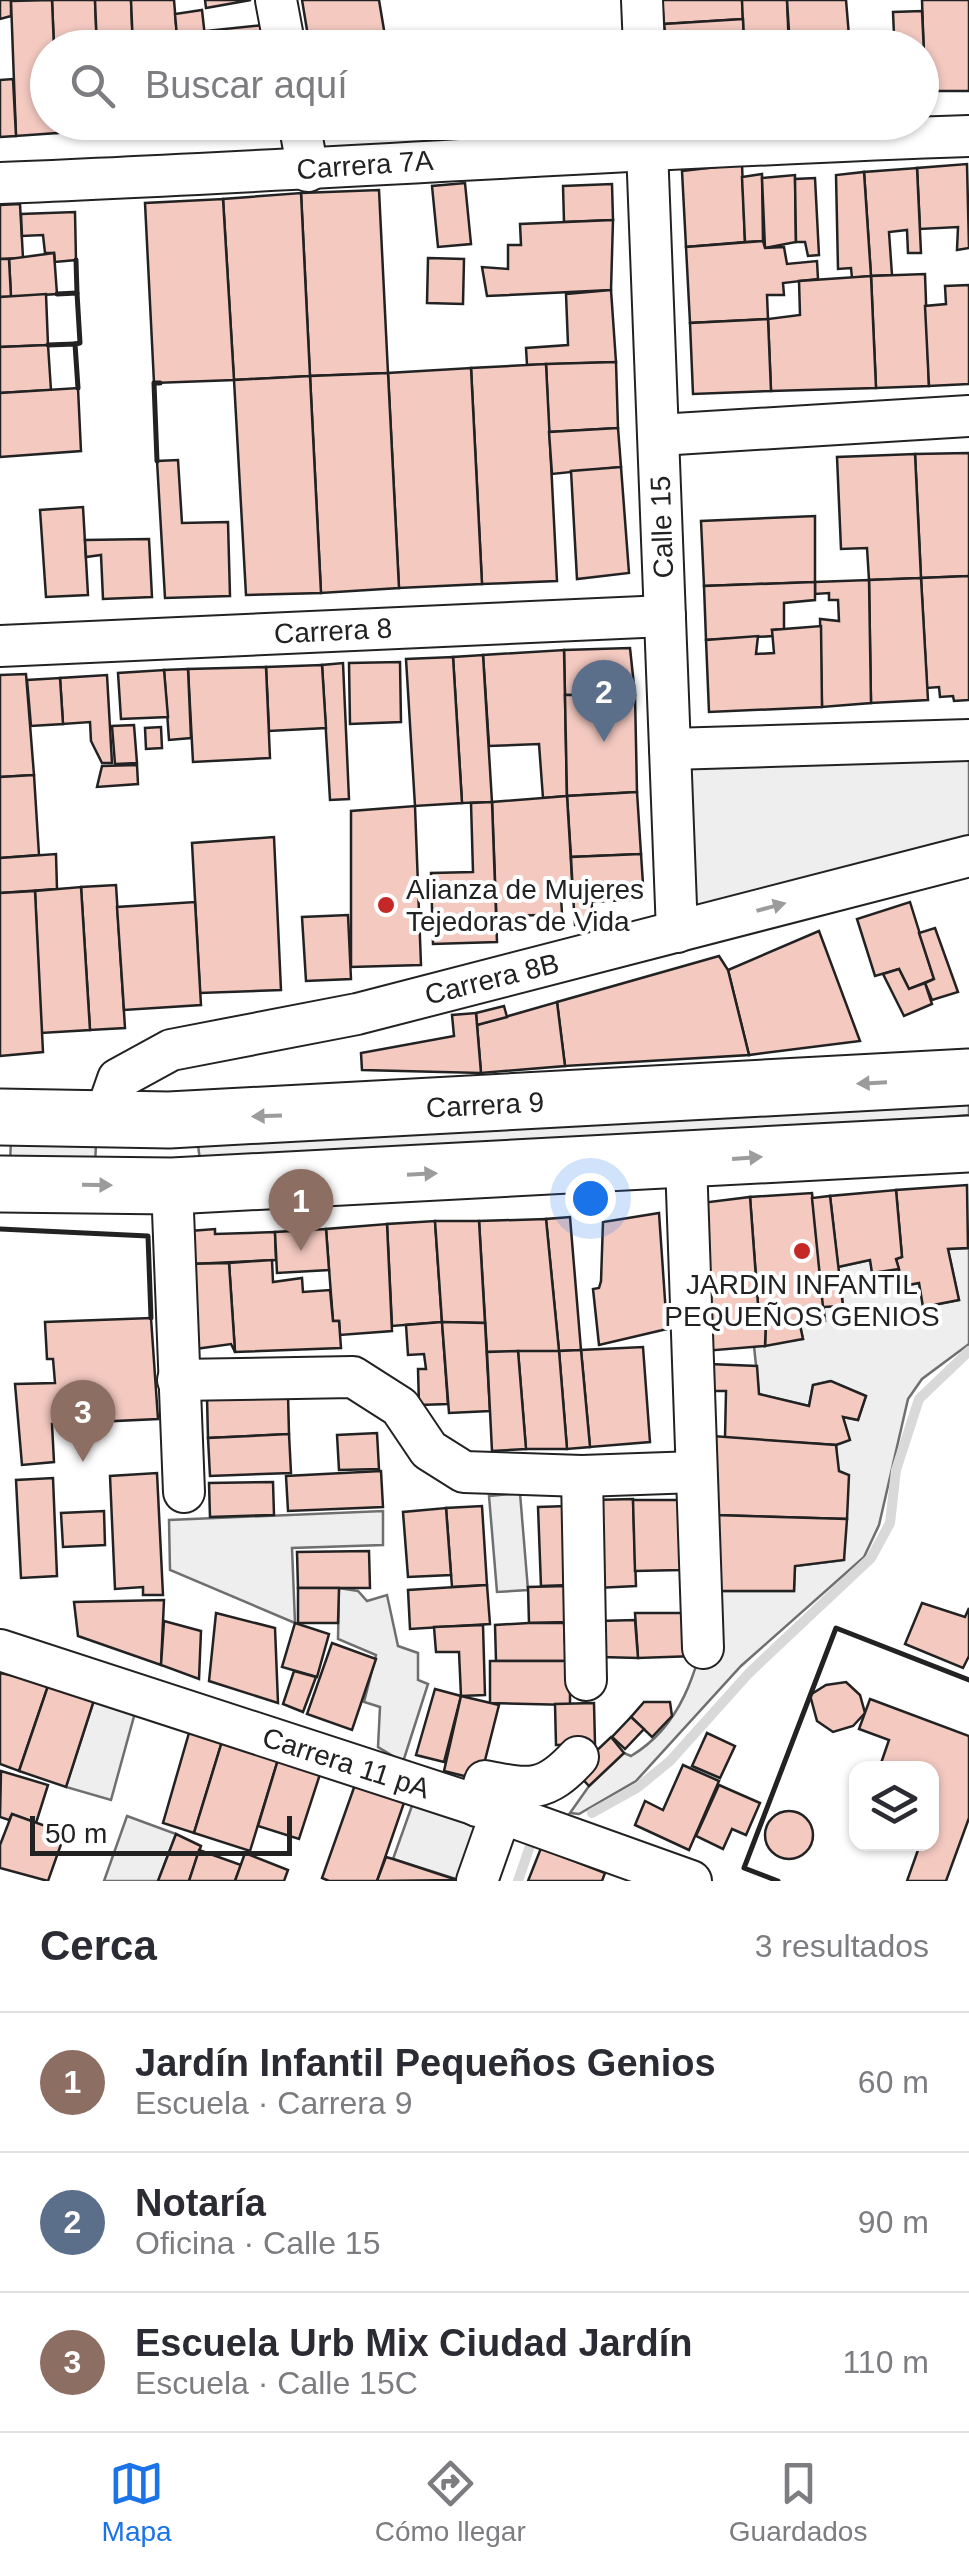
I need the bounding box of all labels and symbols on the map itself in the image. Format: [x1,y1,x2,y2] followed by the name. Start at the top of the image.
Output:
[296,145,435,185] street label: Carrera 7A
[645,475,679,579] street label: Calle 15
[273,612,393,650] street label: Carrera 8
[572,660,636,742] pin: 2
[406,874,644,937] place label: Alianza de Mujeres Tejedoras de Vida
[375,894,397,916] marker: Alianza de Mujeres Tejedoras de Vida
[756,899,787,915] one-way arrow
[422,947,562,1011] street label: Carrera 8B
[855,1075,887,1091] one-way arrow
[425,1086,545,1124] street label: Carrera 9
[251,1108,283,1124] one-way arrow
[731,1150,763,1166] one-way arrow
[407,1166,439,1182] one-way arrow
[268,1168,334,1251] pin: 1
[565,1173,616,1224] your location
[82,1177,114,1193] one-way arrow
[791,1240,813,1262] marker: JARDIN INFANTIL PEQUEÑOS GENIOS
[664,1269,940,1332] place label: JARDIN INFANTIL PEQUEÑOS GENIOS
[51,1380,116,1462] pin: 3
[259,1721,434,1805] street label: Carrera 11 pA
[30,1811,292,1856] scale bar

